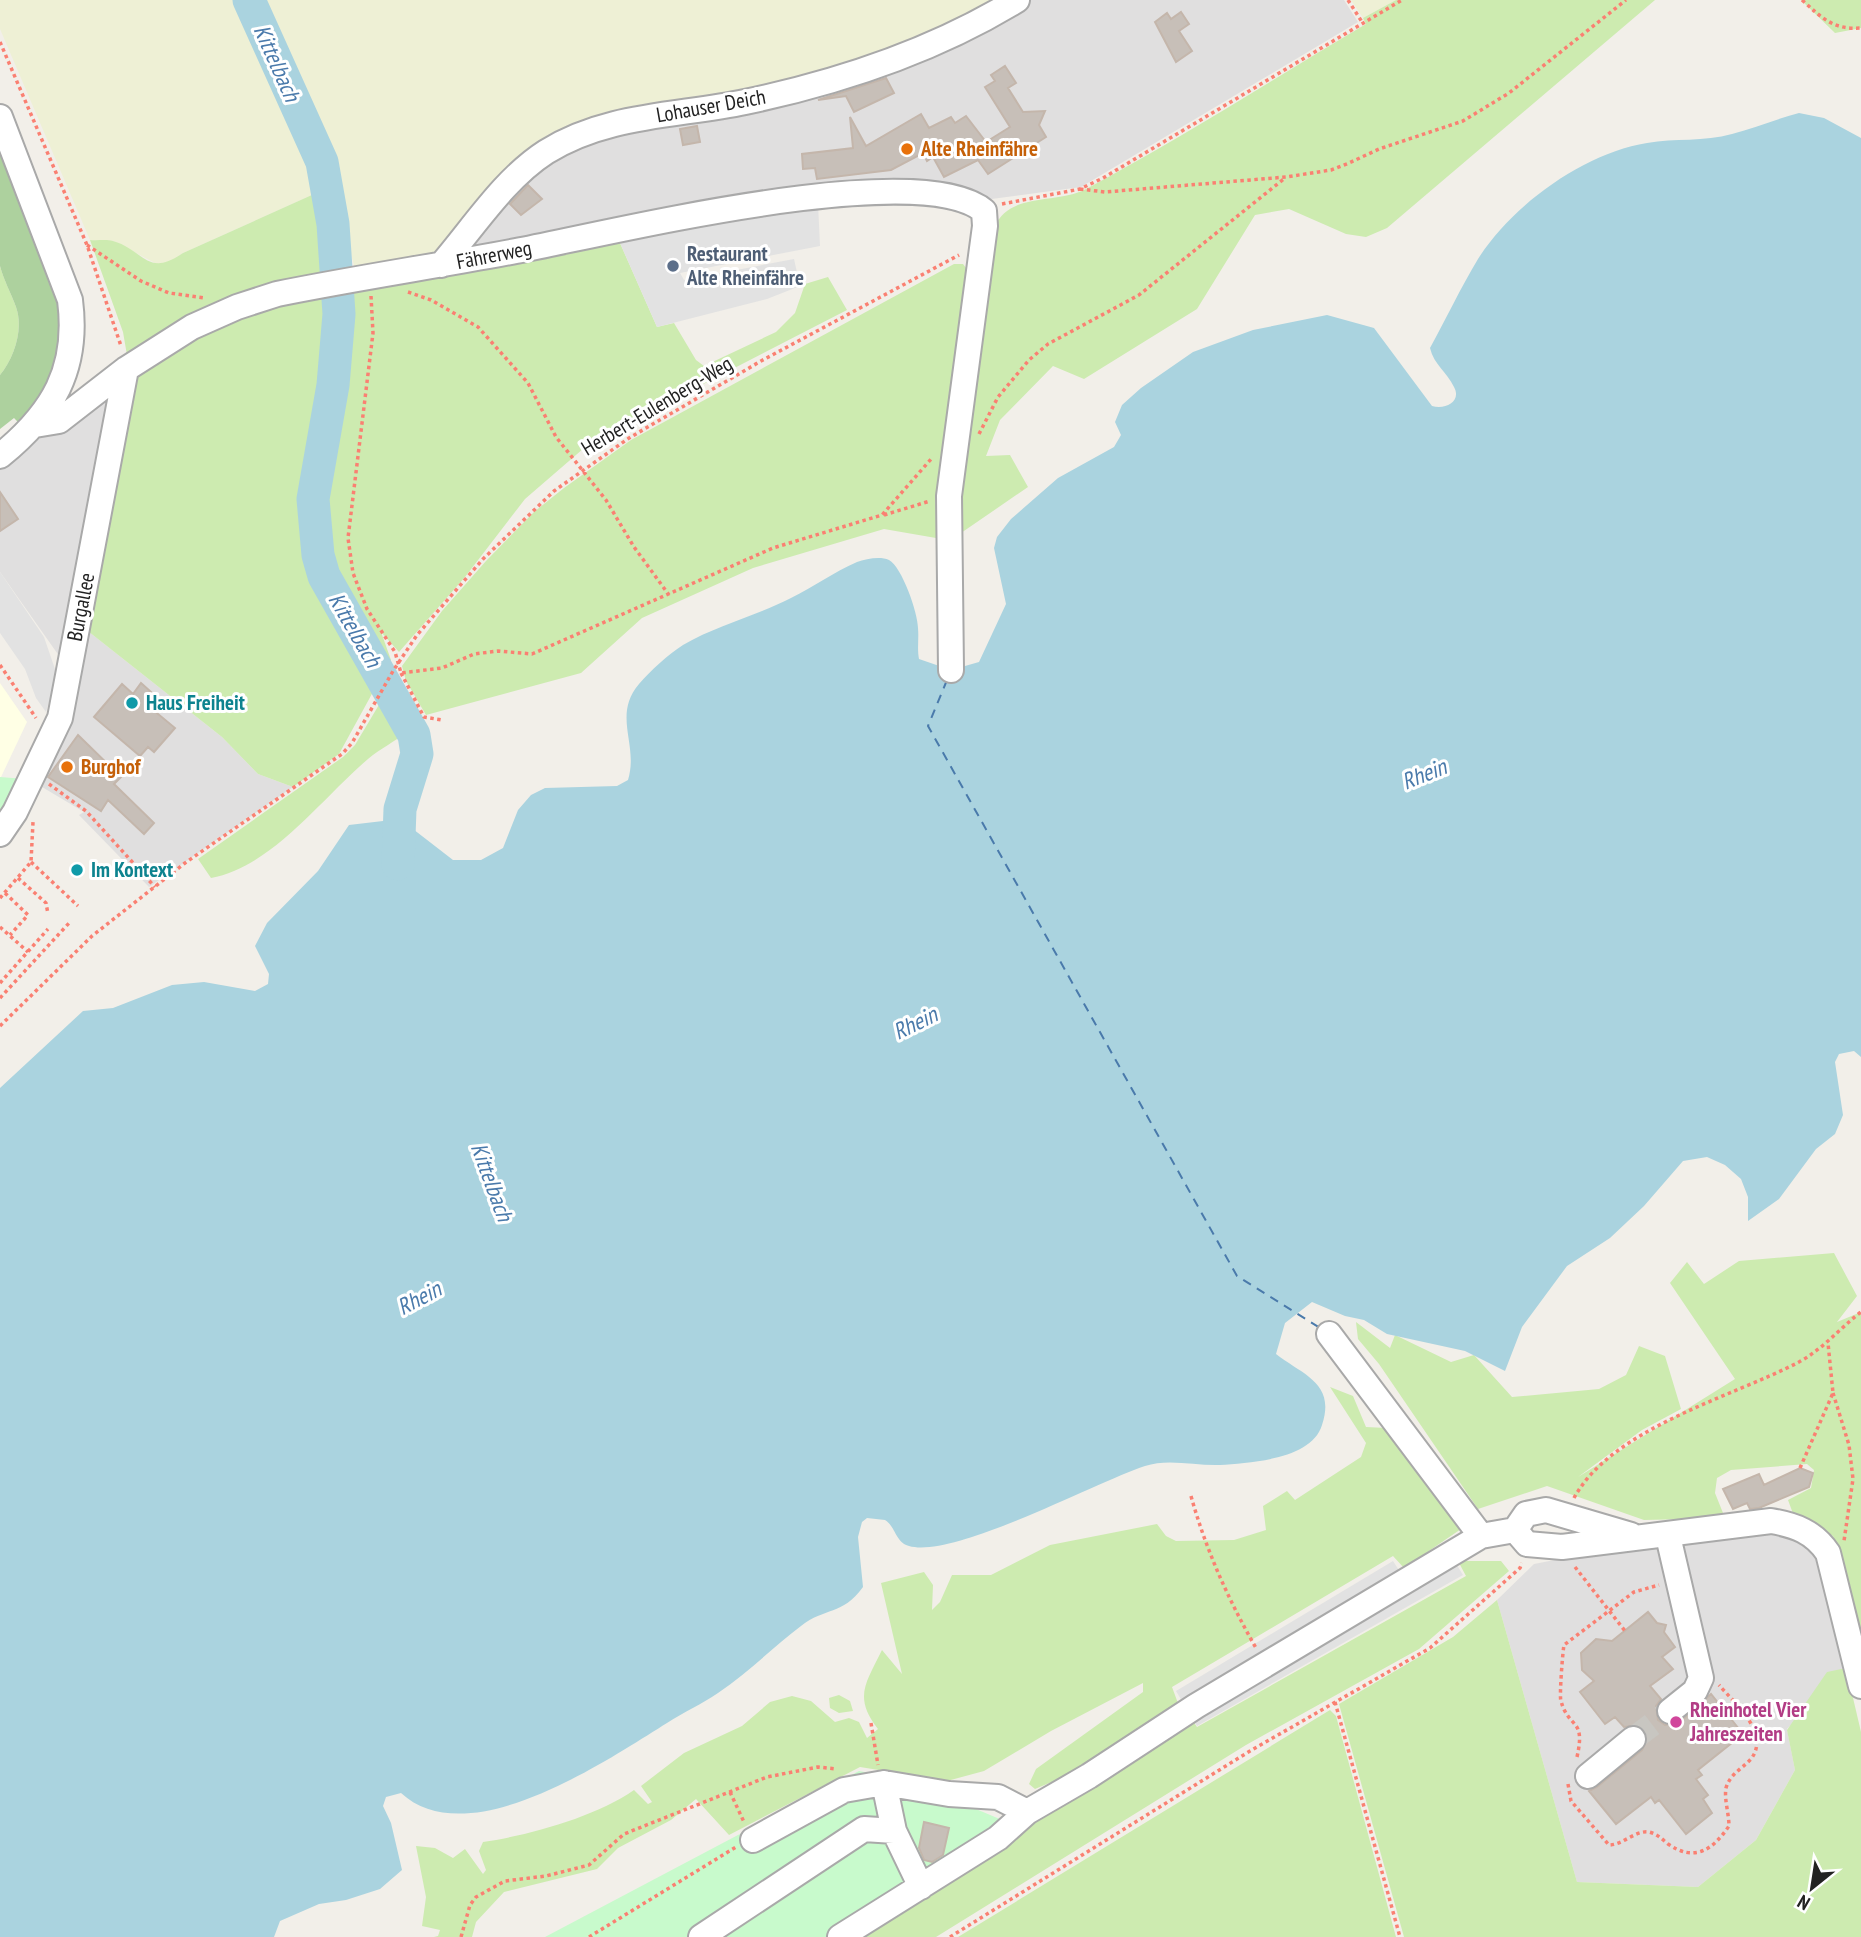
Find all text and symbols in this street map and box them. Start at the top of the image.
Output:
water label: Kittelbach [248,20,308,107]
street label: Lohauser Deich [654,83,768,128]
place label: Alte Rheinfähre [920,135,1038,162]
marker: Alte Rheinfähre [899,141,915,157]
street label: Fährerweg [454,234,534,275]
place label: Restaurant Alte Rheinfähre [686,240,804,291]
marker: Restaurant Alte Rheinfähre [665,258,681,274]
street label: Herbert-Eulenberg-Weg [576,350,737,461]
street label: Burgallee [61,570,100,643]
water label: Kittelbach [323,587,389,674]
place label: Haus Freiheit [146,689,245,716]
marker: Haus Freiheit [124,695,140,711]
water label: Rhein [1397,751,1452,796]
place label: Burghof [81,753,142,780]
marker: Burghof [59,759,75,775]
place label: Im Kontext [91,856,173,883]
marker: Im Kontext [69,862,85,878]
water label: Rhein [888,999,943,1046]
water label: Kittelbach [465,1139,521,1227]
water label: Rhein [392,1273,447,1321]
place label: Rheinhotel Vier Jahreszeiten [1689,1696,1807,1747]
marker: Rheinhotel Vier Jahreszeiten [1668,1714,1684,1730]
north arrow [1777,1853,1847,1923]
text: N [1793,1890,1814,1916]

